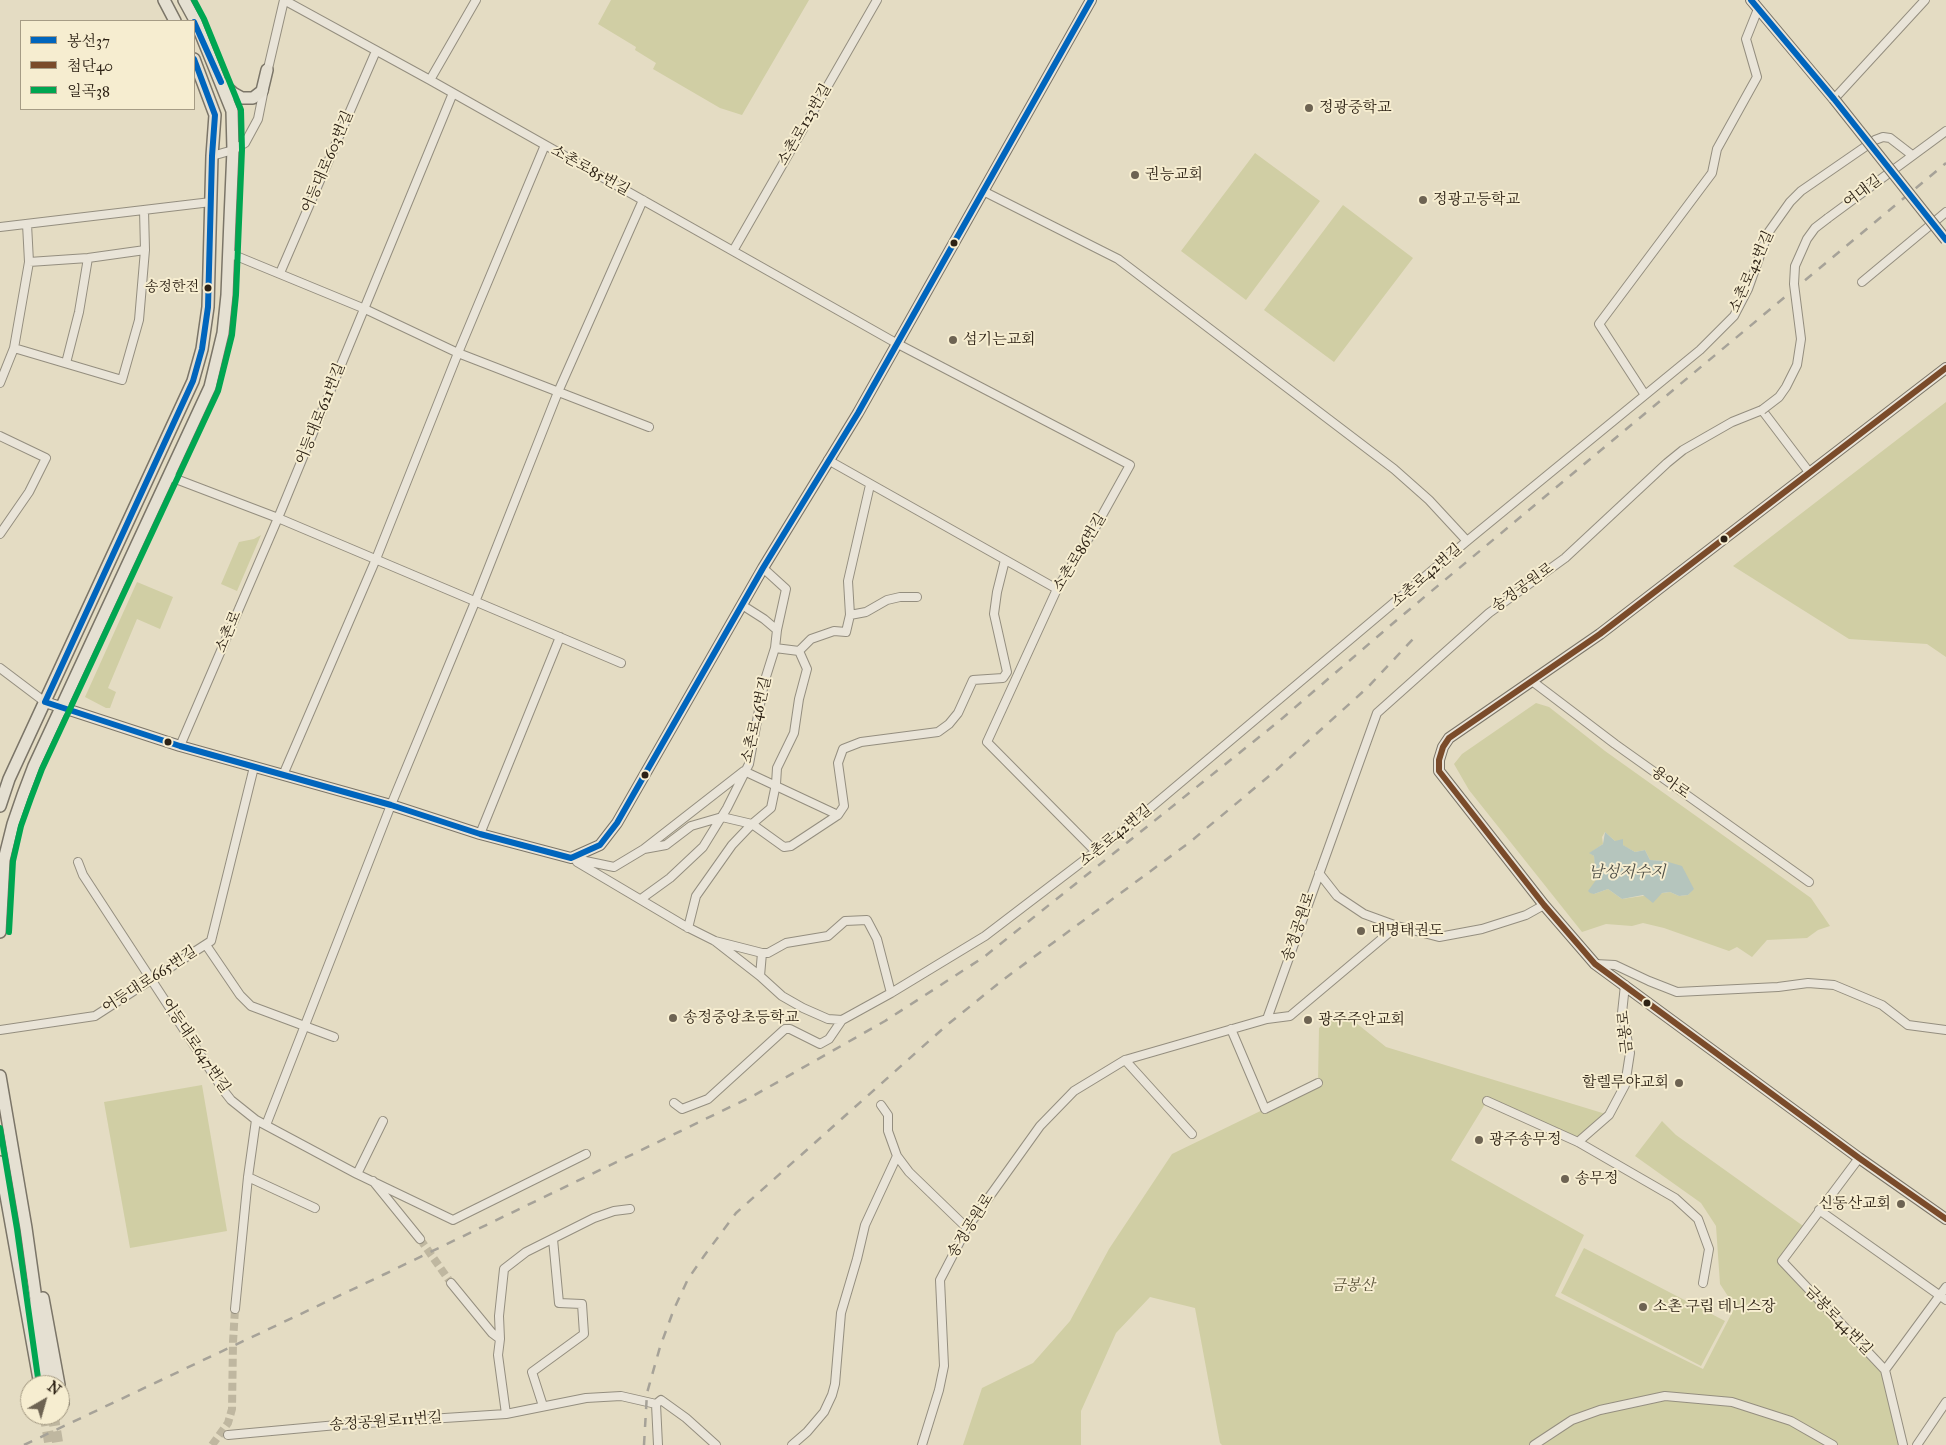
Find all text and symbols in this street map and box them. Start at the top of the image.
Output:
legend [20,20,195,110]
text: 봉선37 [67,32,110,50]
text: 첨단40 [67,57,113,75]
street label: 소촌로123번길 [774,81,836,169]
text: 일곡38 [67,82,110,100]
place label: 정광중학교 [1319,99,1391,117]
marker: 정광중학교 [1303,102,1315,114]
street label: 어등대로603번길 [298,108,358,216]
street label: 소촌로85번길 [547,142,633,200]
place label: 권능교회 [1145,166,1203,184]
marker: 권능교회 [1129,169,1141,181]
street label: 여대길 [1840,172,1886,212]
place label: 정광고등학교 [1433,191,1520,209]
marker: 정광고등학교 [1417,194,1429,206]
street label: 소촌로42번길 [1726,228,1778,316]
unlabelled marker [949,238,959,248]
place label: 송정한전 [145,280,199,296]
marker: 송정한전 [203,283,213,293]
place label: 섬기는교회 [963,331,1035,349]
marker: 섬기는교회 [947,334,959,346]
street label: 어등대로621번길 [292,361,350,467]
street label: 소촌로86번길 [1050,511,1110,595]
unlabelled marker [1719,534,1729,544]
street label: 소촌로42번길 [1388,540,1466,612]
street label: 송정공원로 [1488,559,1558,617]
street label: 소촌로 [212,608,246,656]
street label: 소촌로46번길 [738,675,776,765]
unlabelled marker [163,737,173,747]
street label: 용아로 [1647,763,1693,803]
unlabelled marker [640,770,650,780]
street label: 소촌로42번길 [1076,801,1156,871]
water label: 남성저수지 [1588,863,1666,883]
street label: 송정공원로 [1279,890,1319,964]
place label: 대명태권도 [1371,922,1443,940]
marker: 대명태권도 [1355,925,1367,937]
street label: 어등대로665번길 [99,943,201,1017]
street label: 어등대로647번길 [157,995,233,1097]
unlabelled marker [1642,998,1652,1008]
place label: 송정중앙초등학교 [683,1009,799,1027]
street label: 금봉로 [1615,1009,1637,1055]
place label: 광주주안교회 [1318,1011,1405,1029]
marker: 송정중앙초등학교 [667,1012,679,1024]
marker: 광주주안교회 [1302,1014,1314,1026]
place label: 할렐루야교회 [1582,1074,1669,1092]
marker: 할렐루야교회 [1673,1077,1685,1089]
place label: 광주송무정 [1489,1131,1561,1149]
marker: 광주송무정 [1473,1134,1485,1146]
place label: 송무정 [1575,1170,1618,1188]
marker: 송무정 [1559,1173,1571,1185]
street label: 송정공원로 [944,1191,998,1261]
place label: 신동산교회 [1819,1195,1891,1213]
marker: 신동산교회 [1895,1198,1907,1210]
park label: 금봉산 [1331,1277,1375,1295]
street label: 금봉로44번길 [1801,1283,1875,1359]
place label: 소촌 구립 테니스장 [1653,1298,1775,1316]
marker: 소촌 구립 테니스장 [1637,1301,1649,1313]
north arrow [20,1375,70,1425]
text: N [44,1378,64,1399]
street label: 송정공원로11번길 [329,1409,443,1435]

